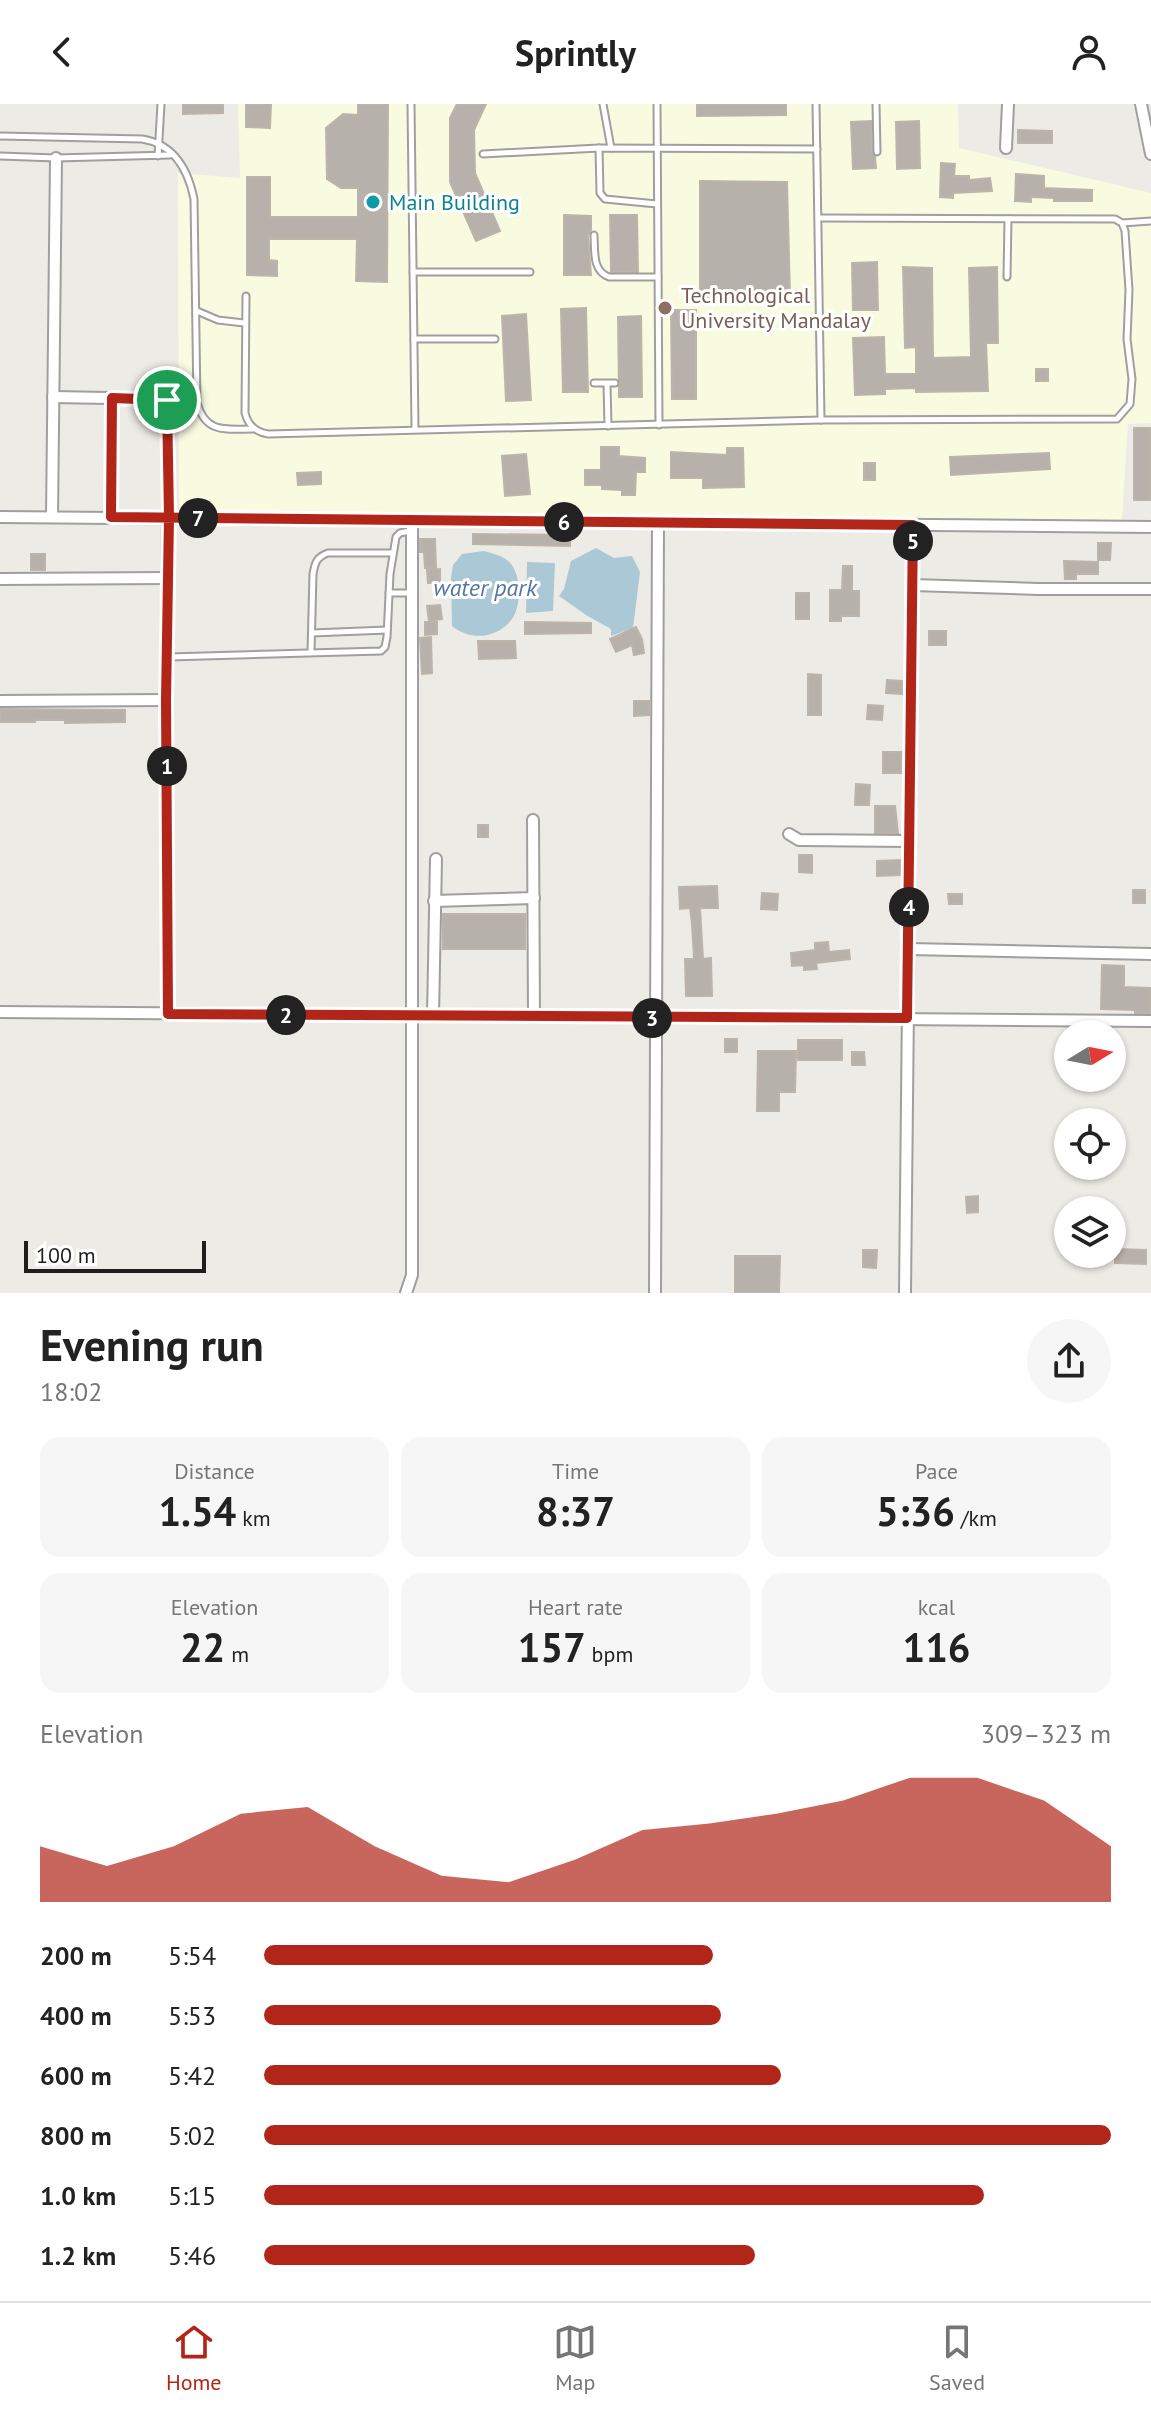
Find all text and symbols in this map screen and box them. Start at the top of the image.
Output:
text: Sprintly [515,29,636,76]
icon: back [40,30,84,74]
icon: person [1067,30,1111,74]
place label: Main Building [389,188,520,216]
marker: Main Building [364,193,382,211]
place label: Technological University Mandalay [681,281,872,334]
marker: Technological University Mandalay [656,299,674,317]
pin [133,366,201,434]
icon: arrive [145,378,189,422]
pin: 7 [178,498,218,538]
pin: 6 [544,502,584,542]
text: 7 [192,504,204,532]
text: 6 [558,508,570,536]
pin: 5 [893,521,933,561]
text: 5 [907,527,919,555]
water label: water park [433,572,538,603]
pin: 1 [147,746,187,786]
text: 1 [161,752,173,780]
pin: 4 [889,887,929,927]
text: 4 [903,893,915,921]
pin: 2 [266,995,306,1035]
pin: 3 [632,998,672,1038]
text: 2 [280,1001,292,1029]
text: 3 [646,1004,658,1032]
north arrow [1054,1020,1126,1092]
map controls [1054,1020,1126,1268]
button: locate [1054,1108,1126,1180]
button: layers [1054,1196,1126,1268]
scale bar [24,1237,206,1273]
text: 100 m [36,1241,96,1269]
text: Evening run [40,1316,264,1373]
button: share [1027,1319,1111,1403]
text: 18:02 [40,1375,102,1408]
text: Distance [174,1457,255,1485]
text: Time [552,1457,599,1485]
text: Pace [915,1457,958,1485]
text: 1.54 [158,1485,236,1537]
text: 8:37 [536,1485,615,1537]
text: 5:36 [876,1485,955,1537]
text: km [236,1504,271,1532]
text: /km [955,1504,997,1532]
text: Elevation [171,1593,258,1621]
text: Heart rate [528,1593,623,1621]
text: kcal [918,1593,955,1621]
text: 22 [180,1621,225,1673]
text: 157 [518,1621,586,1673]
text: 116 [902,1621,971,1673]
text: m [225,1640,249,1668]
text: bpm [586,1640,633,1668]
text: Elevation [40,1717,144,1750]
text: 309–323 m [981,1717,1111,1750]
text: 200 m [40,1939,112,1972]
text: 5:54 [168,1939,216,1972]
text: 400 m [40,1999,112,2032]
text: 5:53 [168,1999,216,2032]
text: 600 m [40,2059,112,2092]
text: 5:42 [168,2059,216,2092]
text: 800 m [40,2119,112,2152]
text: 5:02 [168,2119,216,2152]
text: 1.0 km [40,2179,116,2212]
text: 5:15 [168,2179,216,2212]
text: 1.2 km [40,2239,116,2272]
text: 5:46 [168,2239,216,2272]
tab: Home [166,2320,222,2396]
tab: Map [553,2320,597,2396]
tab: Saved [929,2320,985,2396]

